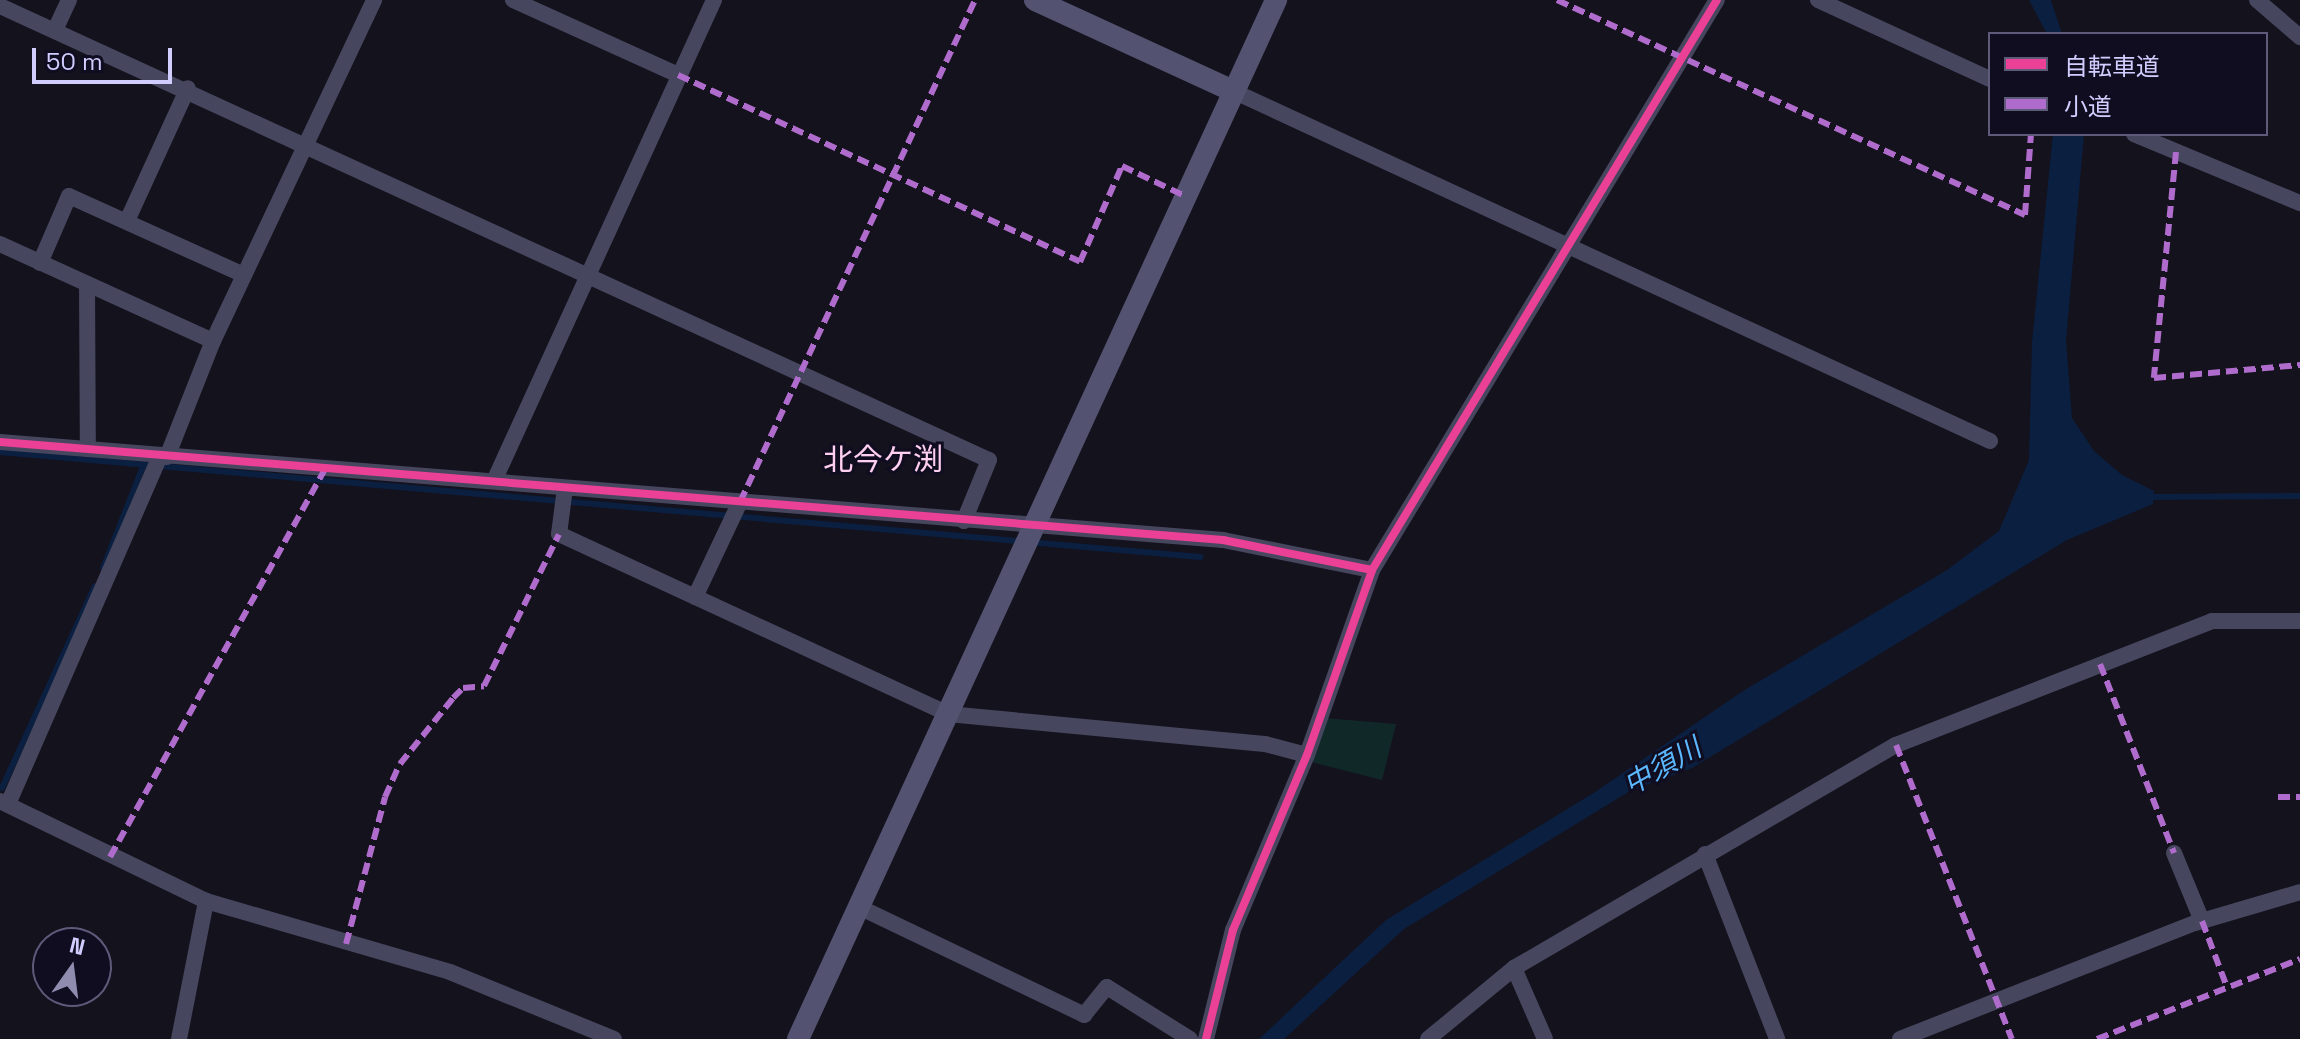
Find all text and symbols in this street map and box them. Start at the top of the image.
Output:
scale bar [36,32,176,82]
legend [1988,32,2268,136]
text: 50 m [46,46,103,77]
text: 自転車道 [2064,51,2160,82]
text: 小道 [2064,91,2112,122]
district label: 北今ケ渕 [823,442,943,478]
water label: 中須川 [1617,730,1707,802]
north arrow [32,927,112,1007]
text: N [67,930,88,961]

